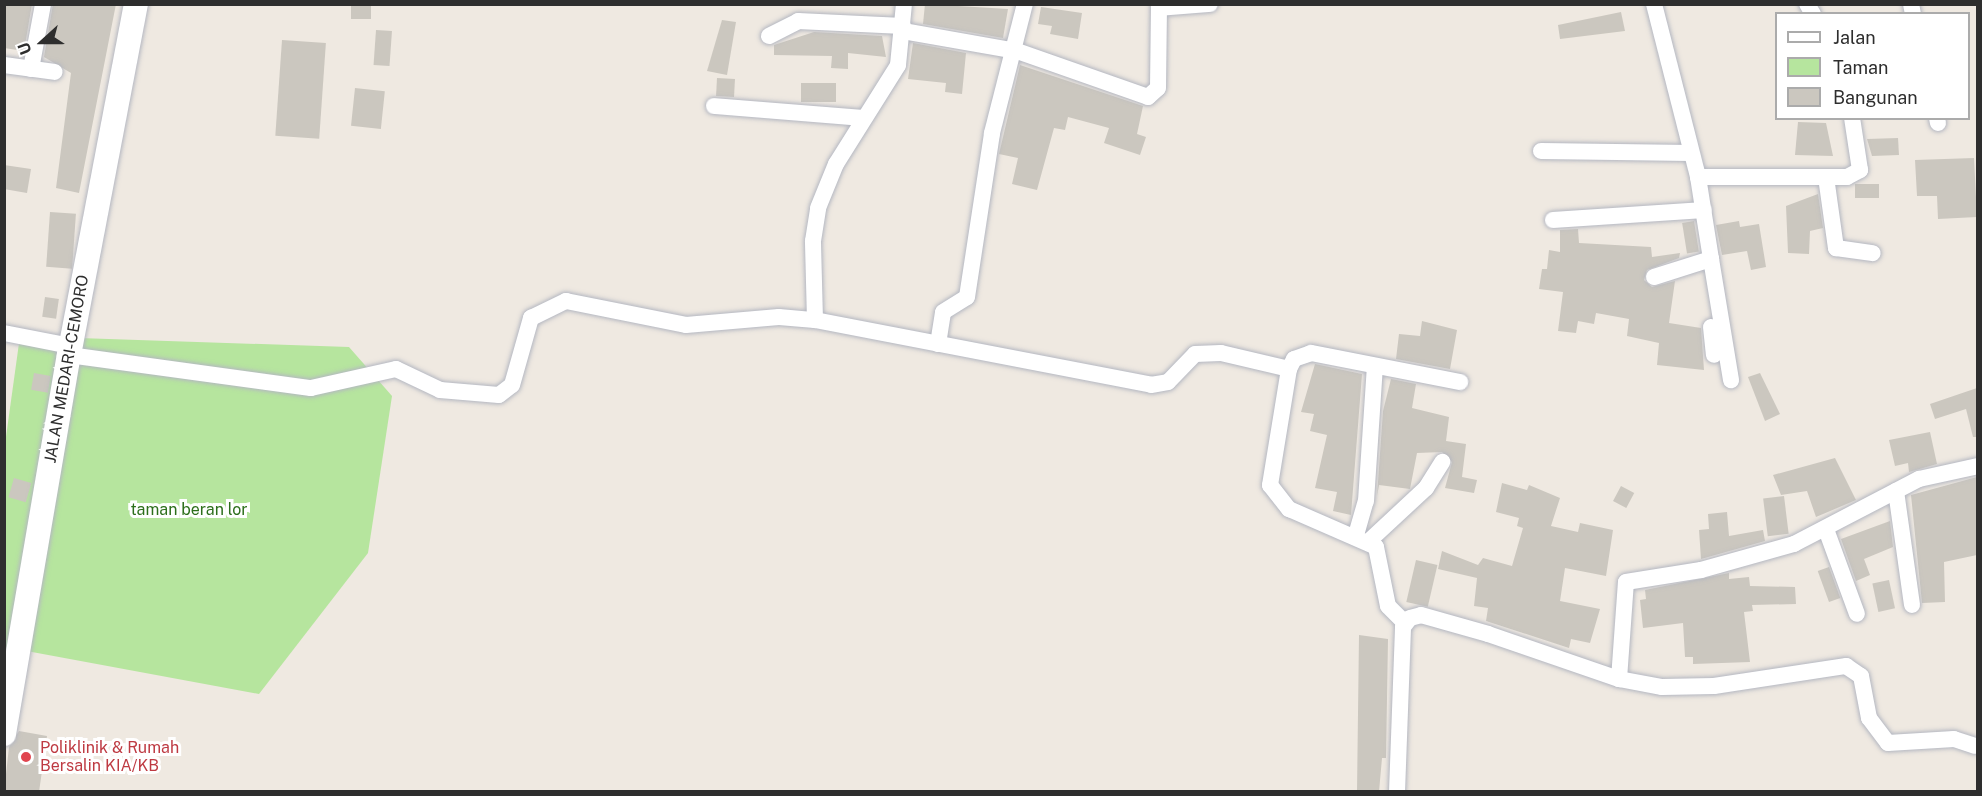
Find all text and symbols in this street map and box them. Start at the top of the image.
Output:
north arrow [12,12,72,72]
legend [1775,12,1970,120]
text: Jalan [1833,27,1876,48]
text: U [14,40,36,57]
text: Taman [1833,57,1888,78]
text: Bangunan [1833,87,1918,108]
street label: JALAN MEDARI-CEMORO [41,273,93,465]
park label: taman beran lor [130,500,248,520]
place label: Poliklinik & Rumah Bersalin KIA/KB [40,738,179,776]
marker: Poliklinik & Rumah Bersalin KIA/KB [17,748,35,766]

